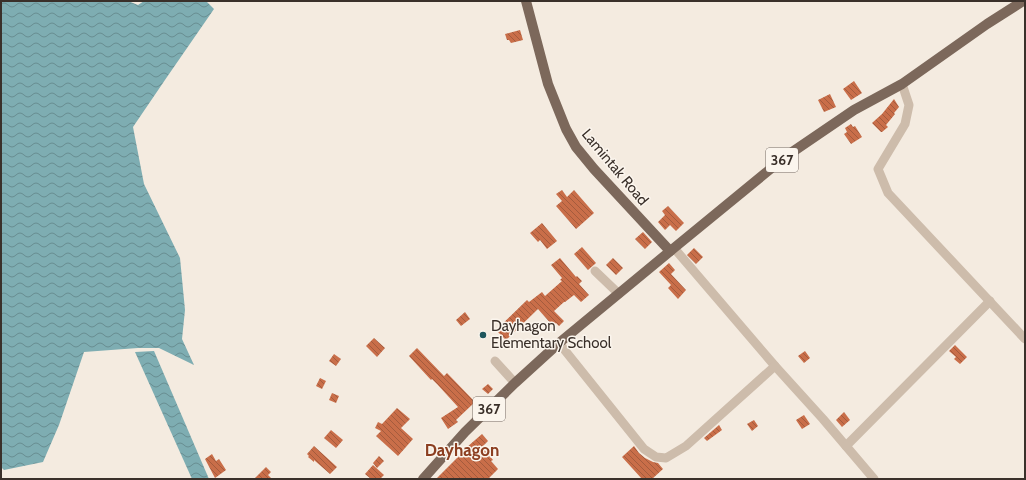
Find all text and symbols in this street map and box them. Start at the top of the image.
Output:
street label: Lamintak Road [578,125,652,209]
road number: 367 [766,148,798,172]
place label: Dayhagon Elementary School [491,317,612,352]
marker: Dayhagon Elementary School [478,330,488,340]
road number: 367 [473,397,505,421]
district label: Dayhagon [425,440,499,460]

